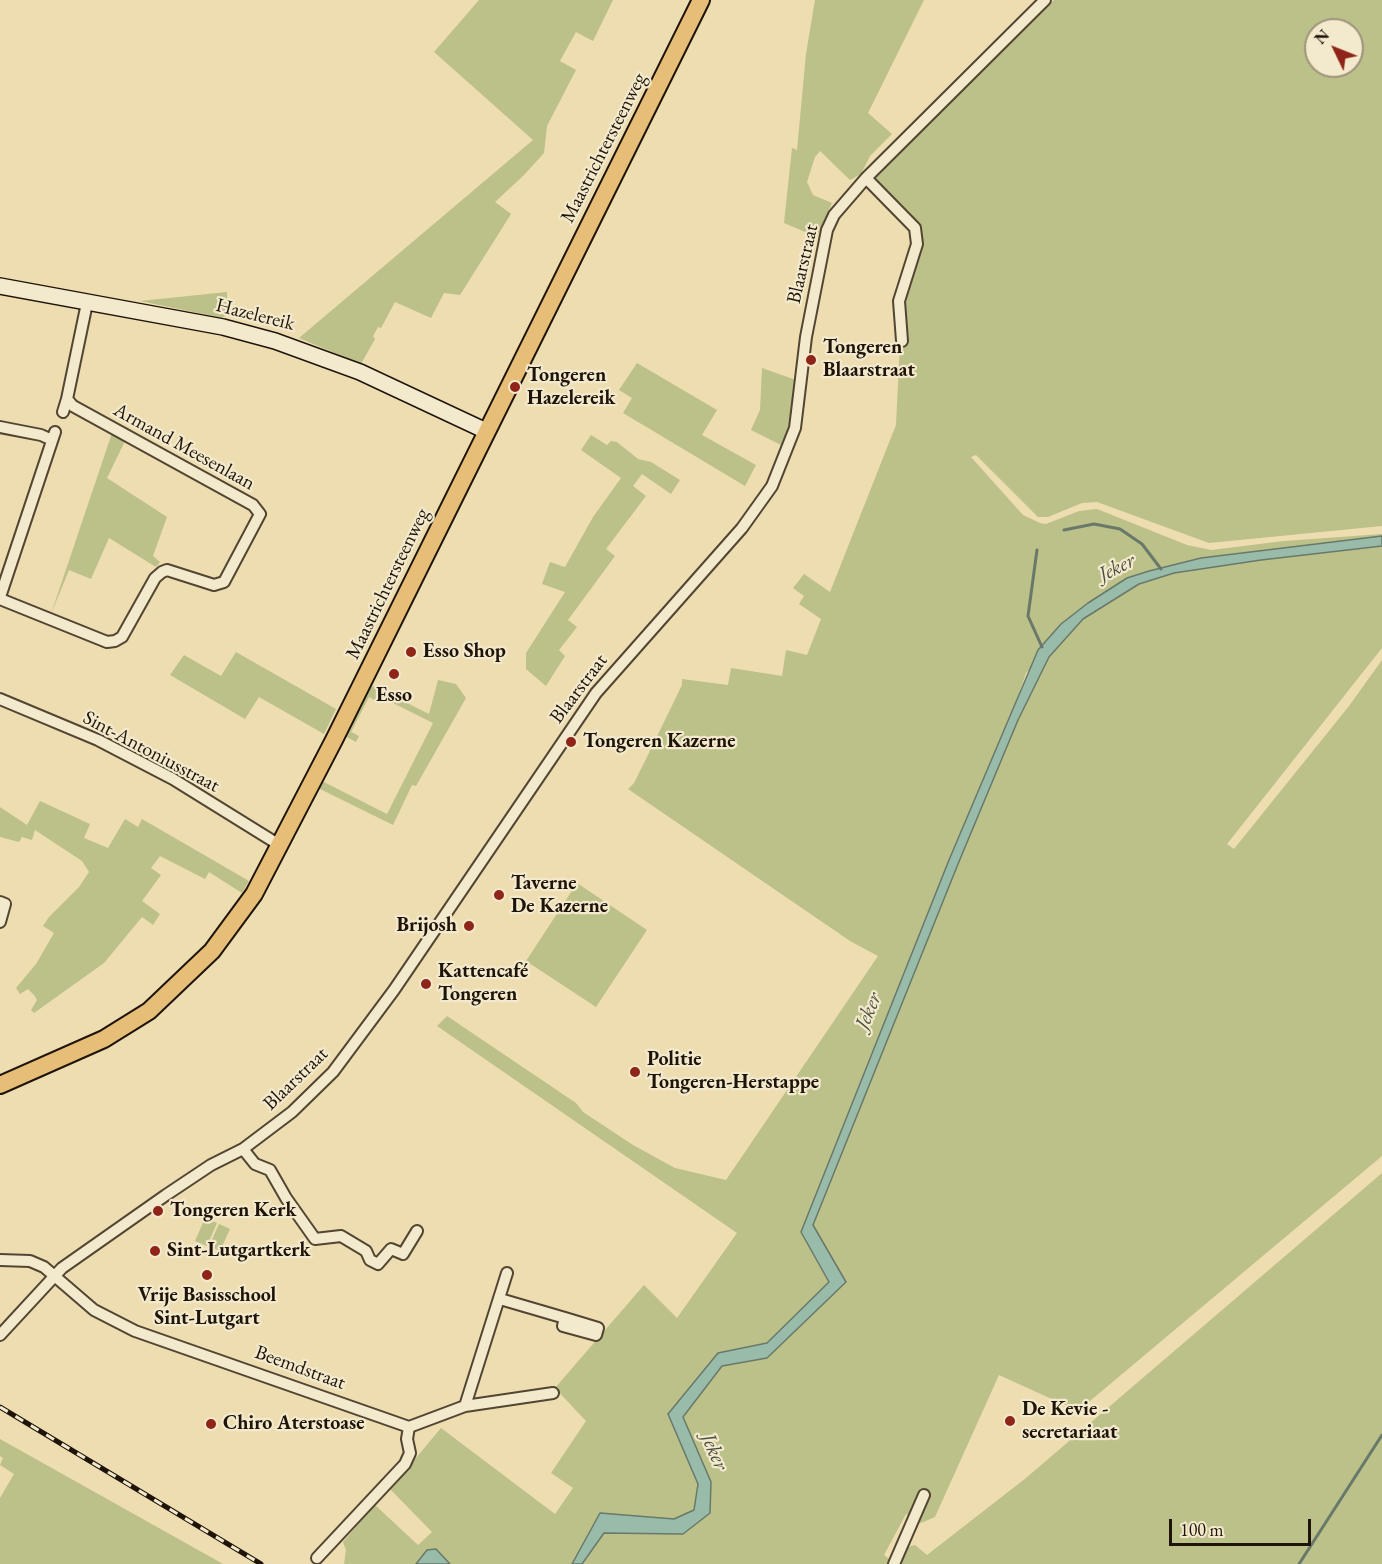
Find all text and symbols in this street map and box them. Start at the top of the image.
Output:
north arrow [1304,18,1364,78]
text: N [1310,25,1334,49]
street label: Maastrichtersteenweg [556,69,652,227]
street label: Blaarstraat [782,222,824,306]
street label: Hazelereik [213,294,297,336]
place label: Tongeren Blaarstraat [823,336,915,383]
marker: Tongeren Blaarstraat [804,353,818,367]
place label: Tongeren Hazelereik [527,364,615,411]
marker: Tongeren Hazelereik [508,380,522,394]
street label: Armand Meesenlaan [109,398,259,496]
street label: Maastrichtersteenweg [341,505,435,663]
water label: Jeker [1095,548,1139,588]
place label: Esso Shop [423,640,506,664]
marker: Esso Shop [404,645,418,659]
street label: Blaarstraat [545,649,613,729]
marker: Esso [387,667,401,681]
place label: Esso [376,684,412,708]
street label: Sint-Antoniusstraat [79,706,223,798]
place label: Tongeren Kazerne [583,730,736,754]
marker: Tongeren Kazerne [564,735,578,749]
place label: Taverne De Kazerne [511,872,608,919]
marker: Taverne De Kazerne [492,888,506,902]
place label: Brijosh [397,914,457,938]
marker: Brijosh [462,919,476,933]
place label: Kattencafé Tongeren [438,960,528,1007]
marker: Kattencafé Tongeren [419,977,433,991]
water label: Jeker [850,989,888,1033]
street label: Blaarstraat [259,1042,333,1116]
place label: Politie Tongeren-Herstappe [647,1048,819,1095]
marker: Politie Tongeren-Herstappe [628,1065,642,1079]
place label: Tongeren Kerk [170,1199,296,1223]
marker: Tongeren Kerk [151,1204,165,1218]
place label: Sint-Lutgartkerk [167,1239,310,1263]
marker: Sint-Lutgartkerk [148,1244,162,1258]
marker: Vrije Basisschool Sint-Lutgart [200,1268,214,1282]
place label: Vrije Basisschool Sint-Lutgart [138,1284,276,1331]
street label: Beemdstraat [252,1341,348,1395]
place label: De Kevie - secretariaat [1022,1398,1118,1445]
place label: Chiro Aterstoase [223,1412,365,1436]
marker: De Kevie - secretariaat [1003,1414,1017,1428]
marker: Chiro Aterstoase [204,1417,218,1431]
water label: Jeker [695,1430,733,1474]
scale bar [1172,1507,1314,1545]
text: 100 m [1180,1518,1224,1541]

